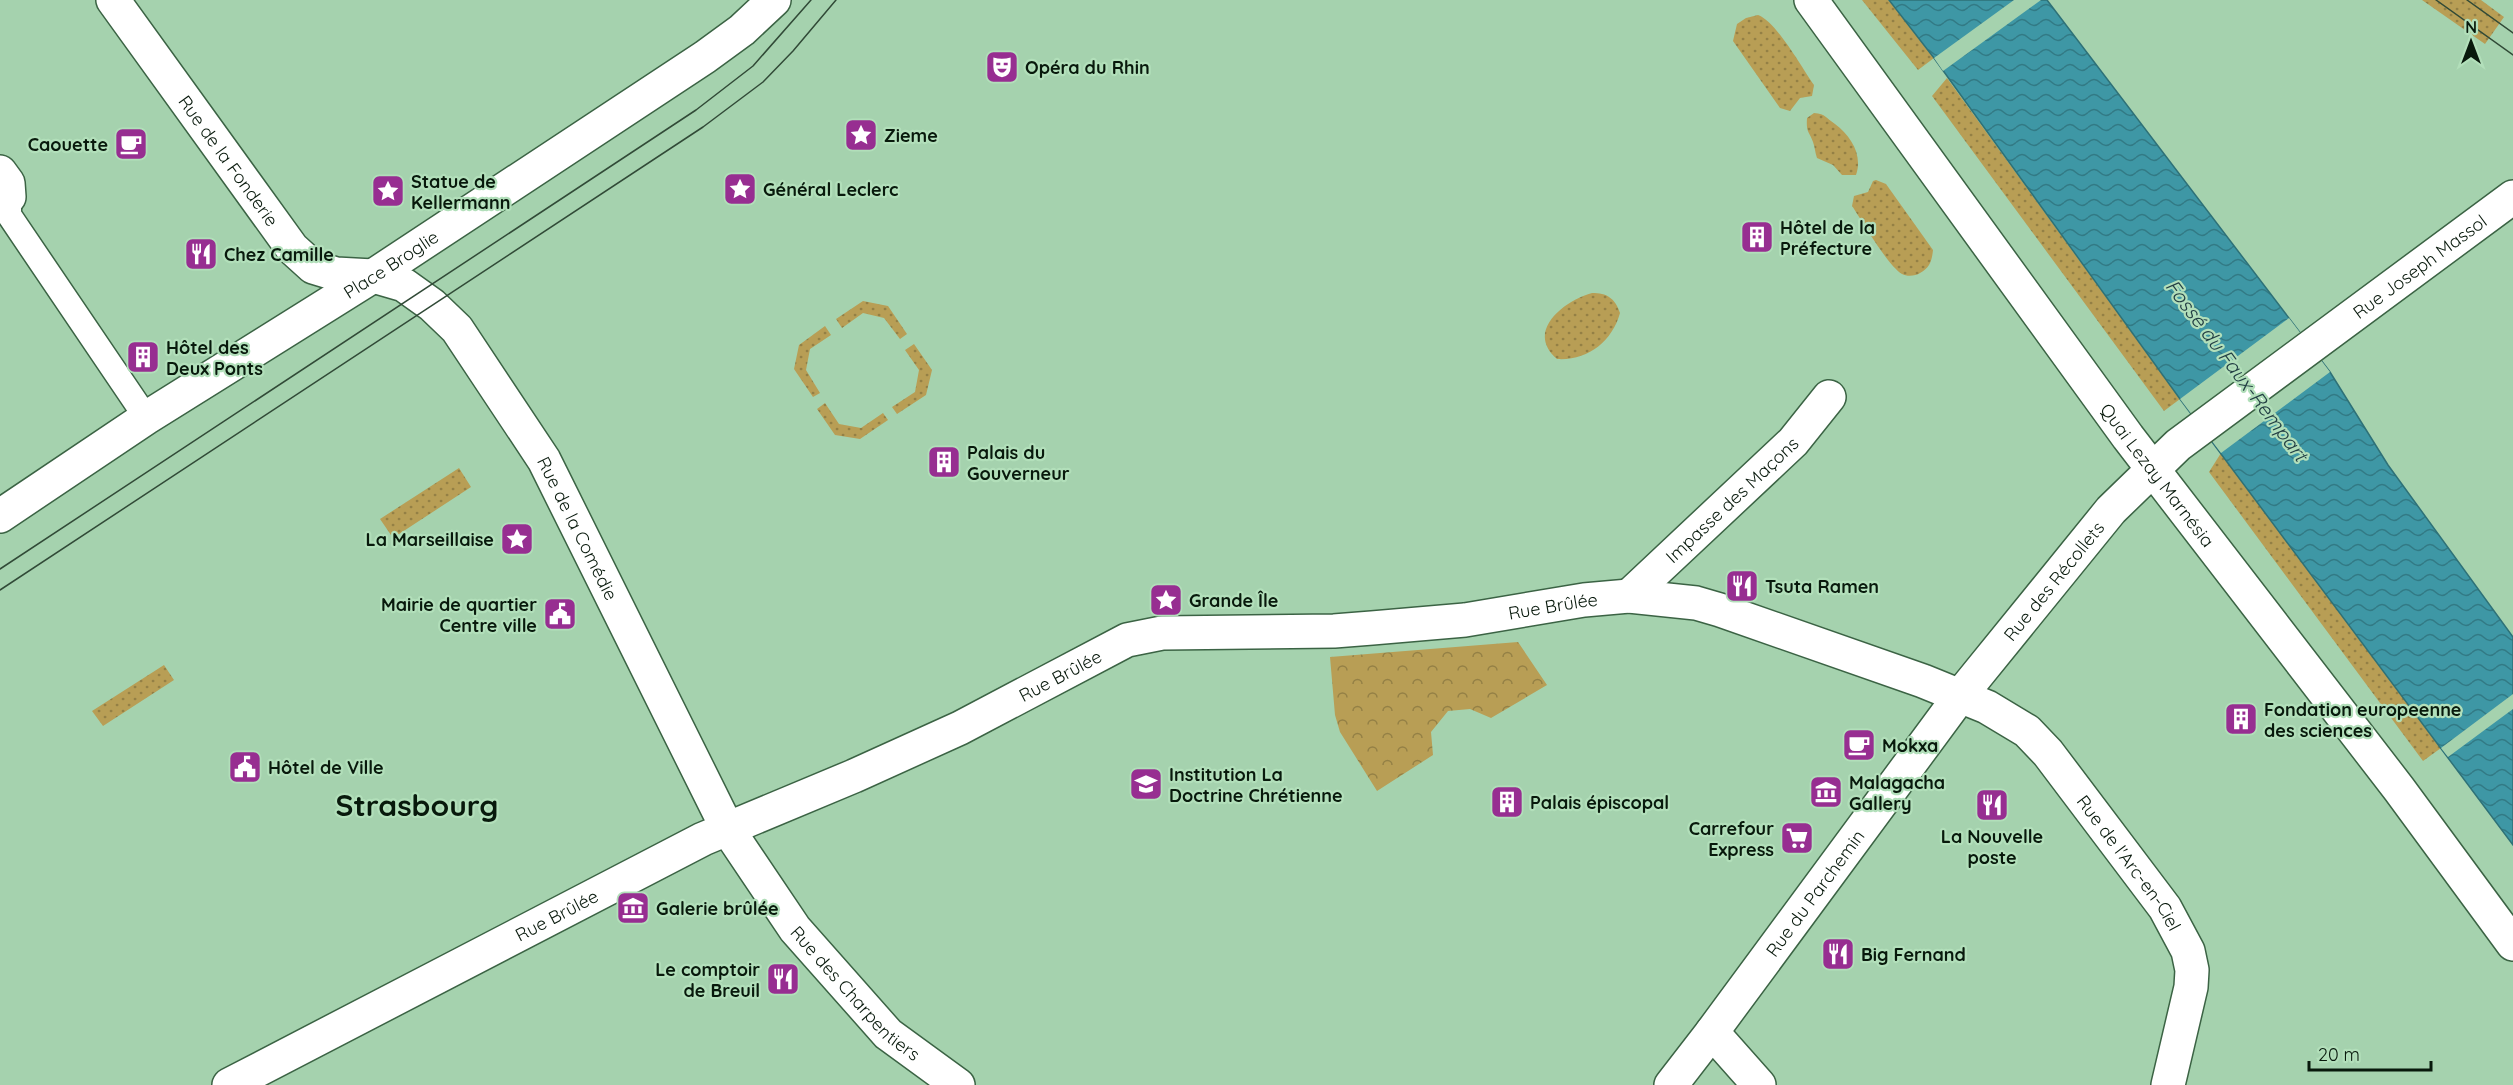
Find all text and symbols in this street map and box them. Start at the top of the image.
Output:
north arrow [2441,12,2501,72]
text: N [2465,17,2477,37]
theatre icon: Opéra du Rhin [984,49,1020,85]
place label: Opéra du Rhin [1025,56,1150,79]
street label: Rue de la Fonderie [174,90,284,231]
place icon: Zieme [843,117,879,153]
place label: Zieme [884,124,938,147]
cafe icon: Caouette [113,126,149,162]
place label: Caouette [28,133,108,156]
place label: Statue de Kellermann [411,170,510,214]
place icon: Général Leclerc [722,171,758,207]
place icon: Statue de Kellermann [370,173,406,209]
place label: Général Leclerc [763,178,898,201]
street label: Rue Joseph Massol [2348,209,2491,323]
place label: Hôtel de la Préfecture [1780,216,1875,260]
building icon: Hôtel de la Préfecture [1739,219,1775,255]
street label: Place Broglie [339,225,443,303]
restaurant icon: Chez Camille [183,236,219,272]
place label: Chez Camille [224,243,334,266]
water label: Fossé du Faux-Rempart [2160,274,2315,468]
place label: Hôtel des Deux Ponts [166,336,263,380]
building icon: Hôtel des Deux Ponts [125,339,161,375]
street label: Quai Lezay Marnésia [2096,398,2220,551]
street label: Impasse des Maçons [1660,432,1803,567]
place label: Palais du Gouverneur [967,441,1070,485]
building icon: Palais du Gouverneur [926,444,962,480]
street label: Rue de la Comédie [533,453,623,604]
street label: Rue des Récollets [1998,516,2109,645]
place icon: La Marseillaise [499,521,535,557]
place label: La Marseillaise [366,528,494,551]
restaurant icon: Tsuta Ramen [1724,568,1760,604]
place label: Tsuta Ramen [1765,575,1879,598]
place icon: Grande Île [1148,582,1184,618]
street label: Rue Brûlée [1506,587,1599,624]
place label: Grande Île [1189,589,1278,612]
place label: Mairie de quartier Centre ville [381,593,537,637]
public building icon: Mairie de quartier Centre ville [542,596,578,632]
street label: Rue Brûlée [1015,644,1105,707]
place label: Fondation europeenne des sciences [2264,698,2461,742]
building icon: Fondation europeenne des sciences [2223,701,2259,737]
cafe icon: Mokxa [1841,727,1877,763]
place label: Mokxa [1882,734,1938,757]
public building icon: Hôtel de Ville [227,749,263,785]
place label: Hôtel de Ville [268,756,384,779]
place label: Institution La Doctrine Chrétienne [1169,763,1343,807]
school or university icon: Institution La Doctrine Chrétienne [1128,766,1164,802]
place label: Malagacha Gallery [1849,771,1945,815]
museum icon: Malagacha Gallery [1808,774,1844,810]
building icon: Palais épiscopal [1489,784,1525,820]
district label: Strasbourg [335,786,499,824]
restaurant icon: La Nouvelle poste [1974,787,2010,823]
street label: Rue de l'Arc-en-Ciel [2072,790,2186,935]
place label: Palais épiscopal [1530,791,1669,814]
place label: Carrefour Express [1689,817,1774,861]
supermarket icon: Carrefour Express [1779,820,1815,856]
street label: Rue du Parchemin [1760,825,1869,961]
place label: La Nouvelle poste [1941,825,2043,869]
street label: Rue Brûlée [511,884,602,946]
museum icon: Galerie brûlée [615,890,651,926]
place label: Galerie brûlée [656,897,779,920]
street label: Rue des Charpentiers [786,921,925,1065]
restaurant icon: Big Fernand [1820,936,1856,972]
place label: Big Fernand [1861,943,1966,966]
place label: Le comptoir de Breuil [655,958,760,1002]
restaurant icon: Le comptoir de Breuil [765,961,801,997]
scale bar [2309,1034,2430,1072]
text: 20 m [2318,1043,2360,1066]

